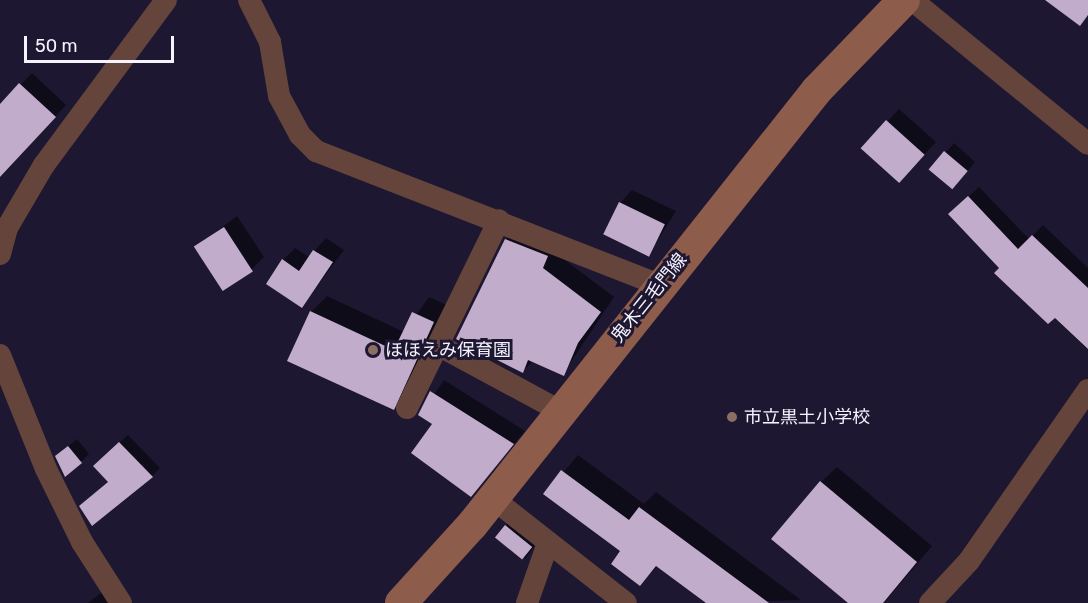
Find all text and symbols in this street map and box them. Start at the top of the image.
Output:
scale bar [27,24,177,62]
text: 50 m [35,35,78,57]
street label: 鬼木三毛門線 [607,249,691,347]
place label: ほほえみ保育園 [385,339,511,361]
marker: ほほえみ保育園 [366,343,380,357]
place label: 市立黒土小学校 [744,406,870,428]
marker: 市立黒土小学校 [725,410,739,424]

